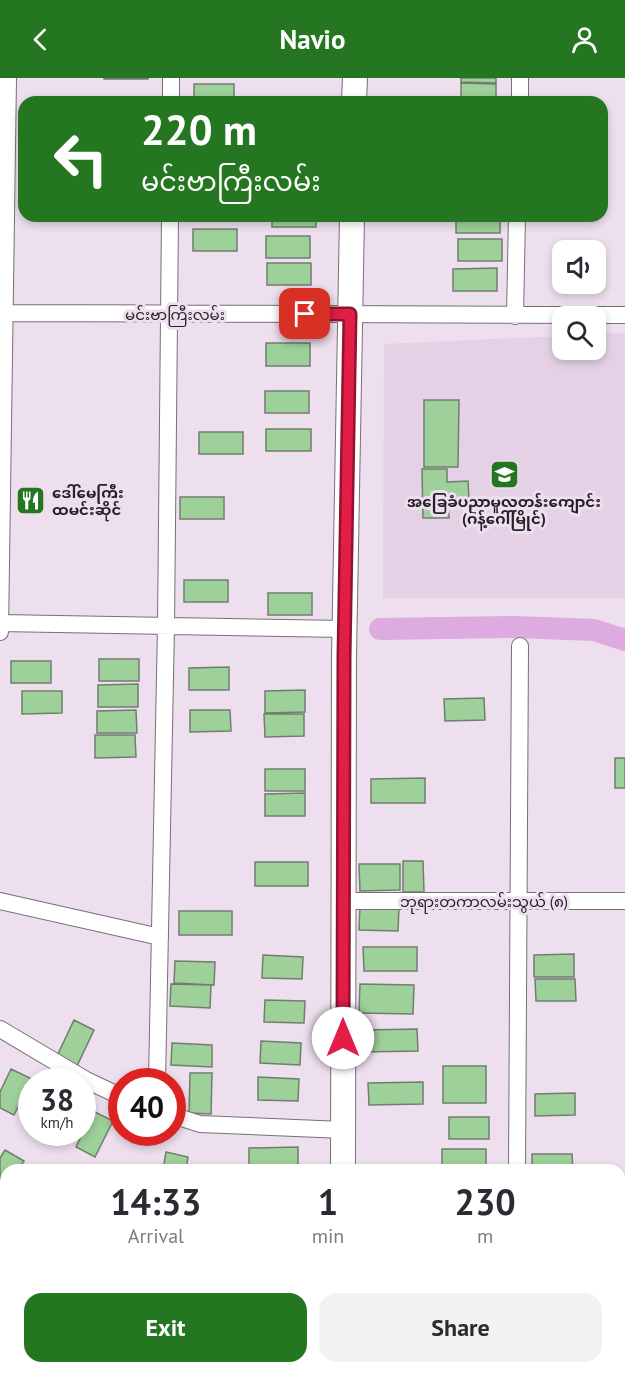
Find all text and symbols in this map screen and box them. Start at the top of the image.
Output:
text: Navio [280,22,345,56]
icon: back [24,23,57,56]
icon: person [568,23,601,56]
text: 220 m [141,102,257,157]
icon: left [42,120,120,198]
text: မင်းဗာကြီးလမ်း [141,164,321,198]
map controls [552,240,606,360]
button: sound [552,240,606,294]
pin [279,288,330,339]
icon: arrive [288,297,321,330]
street label: မင်းဗာကြီးလမ်း [125,305,225,327]
button: search [552,306,606,360]
school or university icon: အခြေခံပညာမူလတန်းကျောင်း (ဂန့်ဂေါ်မြိုင်) [488,458,520,490]
place label: ဒေါ်မေကြီး ထမင်းဆိုင် [52,483,124,522]
restaurant icon: ဒေါ်မေကြီး ထမင်းဆိုင် [15,485,47,517]
place label: အခြေခံပညာမူလတန်းကျောင်း (ဂန့်ဂေါ်မြိုင်) [407,492,601,531]
street label: ဘုရားတကာလမ်းသွယ် (၈) [400,892,568,914]
position arrow [311,1006,375,1070]
speed limit sign: 40 [108,1068,186,1146]
text: 38 [40,1080,74,1119]
text: km/h [41,1113,73,1132]
text: 14:33 [110,1178,202,1225]
text: 1 [318,1178,338,1225]
text: 230 [455,1178,516,1225]
text: Arrival [128,1223,184,1249]
text: min [312,1223,344,1249]
text: m [477,1223,493,1249]
button: Exit [24,1293,307,1362]
button: Share [319,1293,602,1362]

